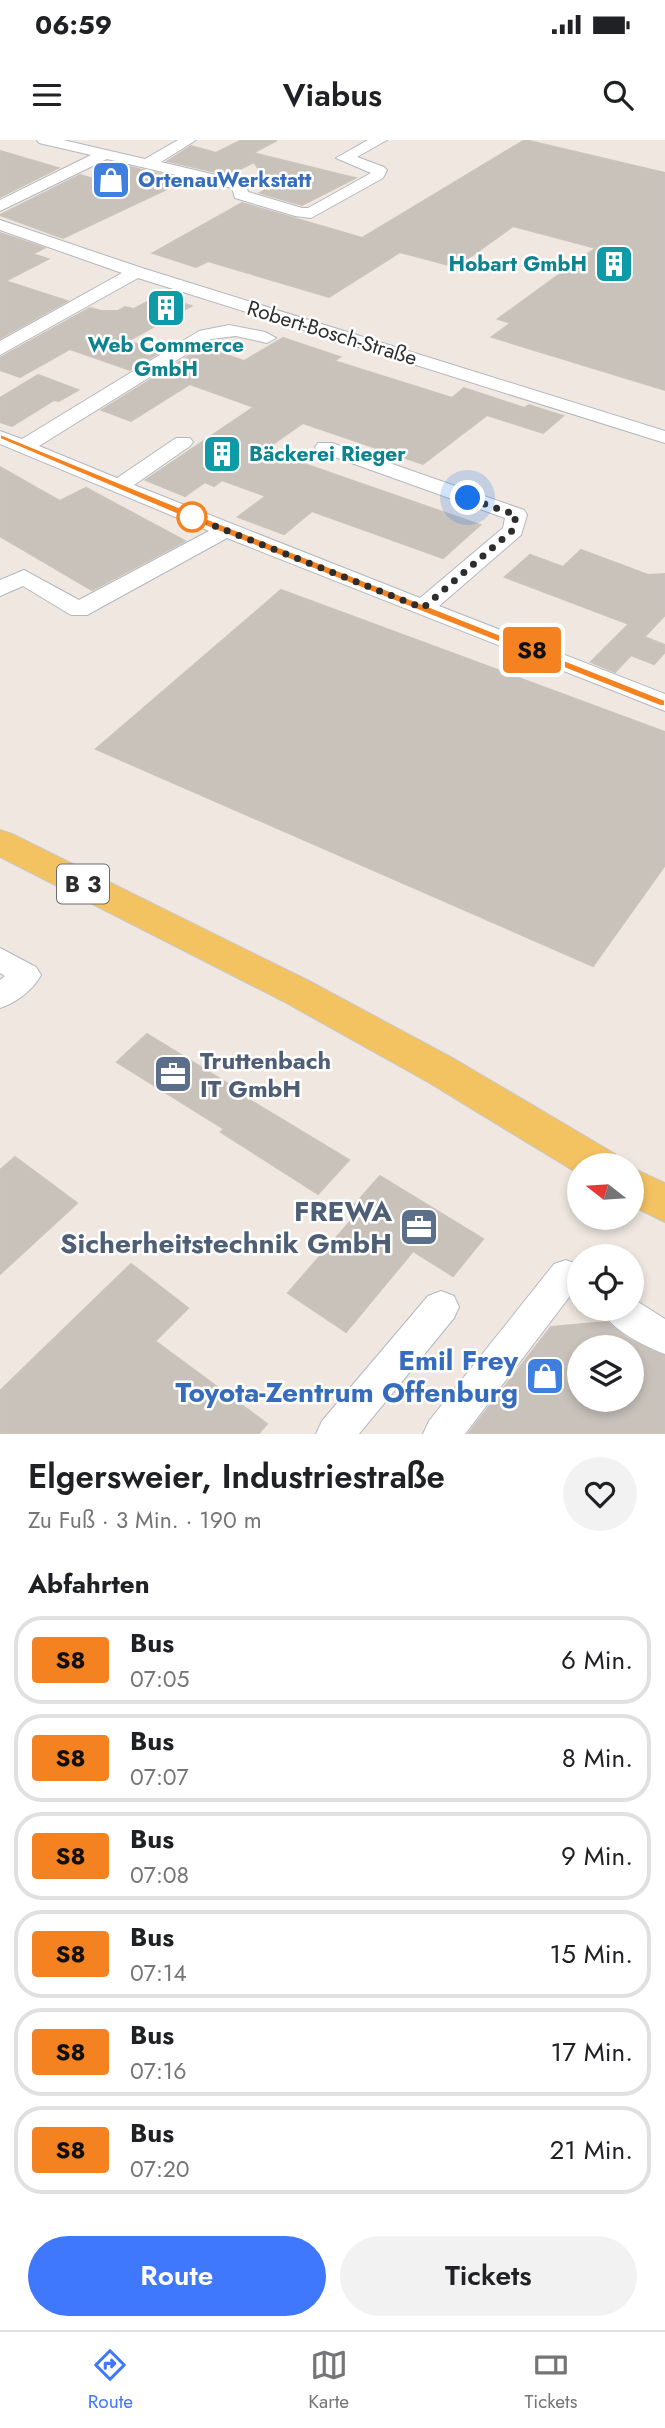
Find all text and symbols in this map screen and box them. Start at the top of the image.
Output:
text: 06:59 [35,6,112,44]
text: Viabus [283,72,382,118]
icon: menu [28,76,66,114]
icon: search [599,76,637,114]
shop icon: OrtenauWerkstatt [90,159,132,201]
place label: OrtenauWerkstatt [138,165,312,195]
building icon: Hobart GmbH [593,243,635,285]
place label: Hobart GmbH [448,249,587,279]
building icon: Web Commerce GmbH [145,287,187,329]
street label: Robert-Bosch-Straße [243,293,421,373]
place label: Web Commerce GmbH [88,330,244,384]
building icon: Bäckerei Rieger [201,433,243,475]
place label: Bäckerei Rieger [249,439,406,469]
your location [450,480,485,515]
unlabelled marker [177,502,207,532]
line badge: S8 [500,627,564,673]
text: S8 [517,632,547,667]
road number: B 3 [57,864,109,904]
place label: Truttenbach IT GmbH [200,1043,331,1106]
office icon: Truttenbach IT GmbH [152,1053,194,1095]
north arrow [567,1153,644,1230]
map controls [567,1153,644,1412]
place label: FREWA Sicherheitstechnik GmbH [60,1191,392,1264]
office icon: FREWA Sicherheitstechnik GmbH [398,1206,440,1248]
button: locate [567,1244,644,1321]
button: layers [567,1335,644,1412]
place label: Emil Frey Toyota-Zentrum Offenburg [176,1340,518,1413]
shop icon: Emil Frey Toyota-Zentrum Offenburg [524,1355,566,1397]
text: Elgersweier, Industriestraße [28,1453,445,1500]
button: heart [563,1457,637,1531]
text: Zu Fuß · 3 Min. · 190 m [28,1503,262,1537]
text: Abfahrten [28,1565,150,1603]
text: Bus [130,1624,174,1662]
text: 6 Min. [561,1641,633,1679]
text: S8 [55,1642,86,1677]
text: 07:05 [130,1662,190,1696]
text: Bus [130,1722,174,1760]
text: 8 Min. [562,1739,633,1777]
text: S8 [55,1740,86,1775]
text: 07:07 [130,1760,189,1794]
text: Bus [130,1820,174,1858]
text: 9 Min. [561,1837,633,1875]
text: S8 [55,1838,86,1873]
text: 07:08 [130,1858,189,1892]
text: Bus [130,1918,174,1956]
text: 15 Min. [550,1935,633,1973]
text: S8 [55,1936,86,1971]
text: 07:14 [130,1956,187,1990]
text: Bus [130,2016,174,2054]
text: 17 Min. [551,2033,633,2071]
text: S8 [55,2034,86,2069]
text: 07:16 [130,2054,186,2088]
text: Bus [130,2114,174,2152]
text: 21 Min. [549,2131,633,2169]
text: S8 [55,2132,86,2167]
text: 07:20 [130,2152,190,2186]
button: Route [28,2236,326,2316]
button: Tickets [340,2236,637,2316]
tab: Route [88,2346,133,2415]
tab: Karte [308,2346,349,2415]
tab: Tickets [524,2346,577,2415]

